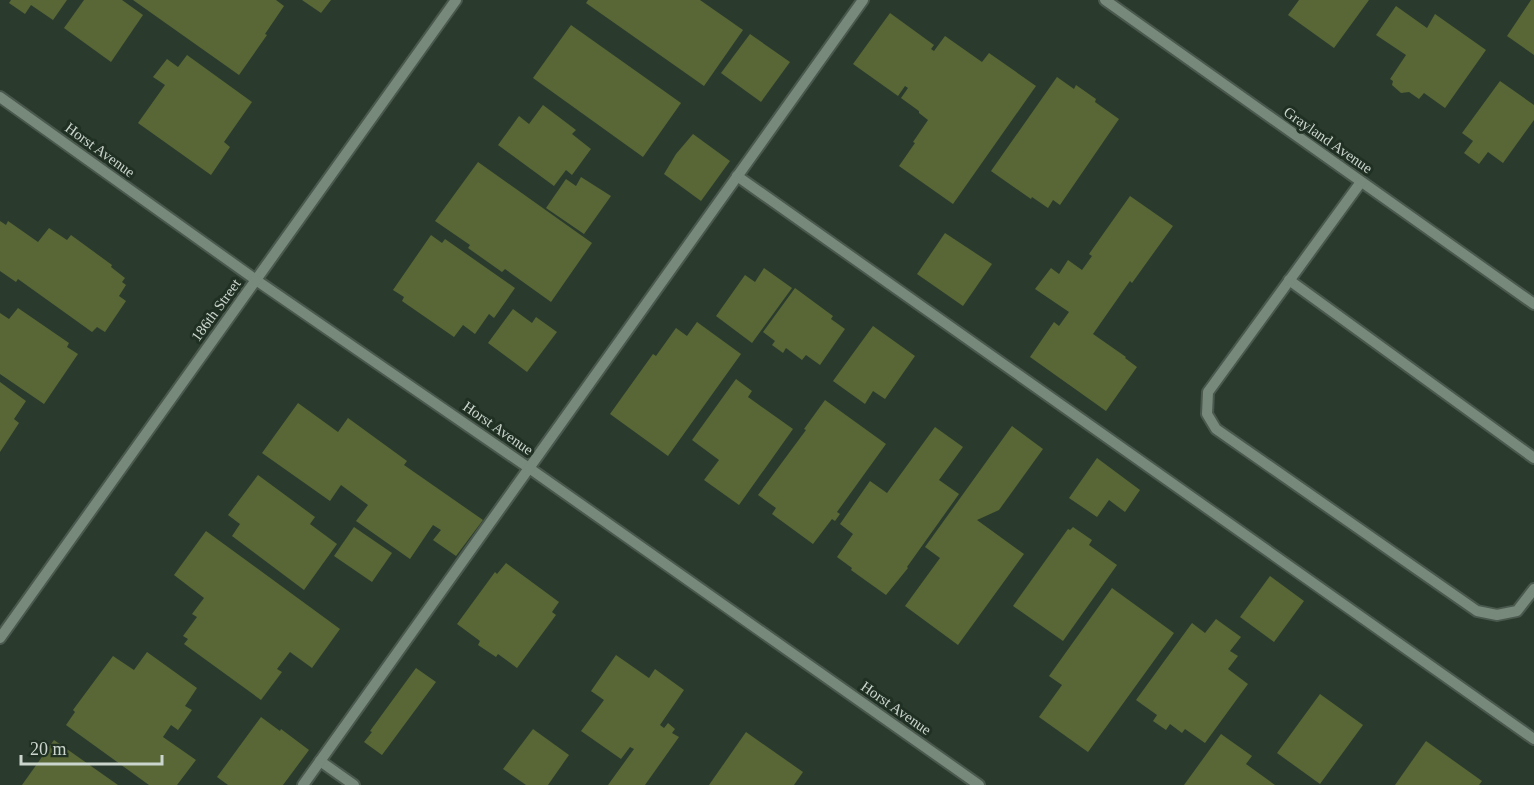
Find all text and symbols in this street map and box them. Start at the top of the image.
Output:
street label: Grayland Avenue [1281,104,1376,177]
street label: Horst Avenue [62,119,138,181]
street label: 186th Street [188,275,244,344]
street label: Horst Avenue [460,398,536,458]
street label: Horst Avenue [858,678,934,738]
scale bar [21,728,162,766]
text: 20 m [30,739,67,759]

